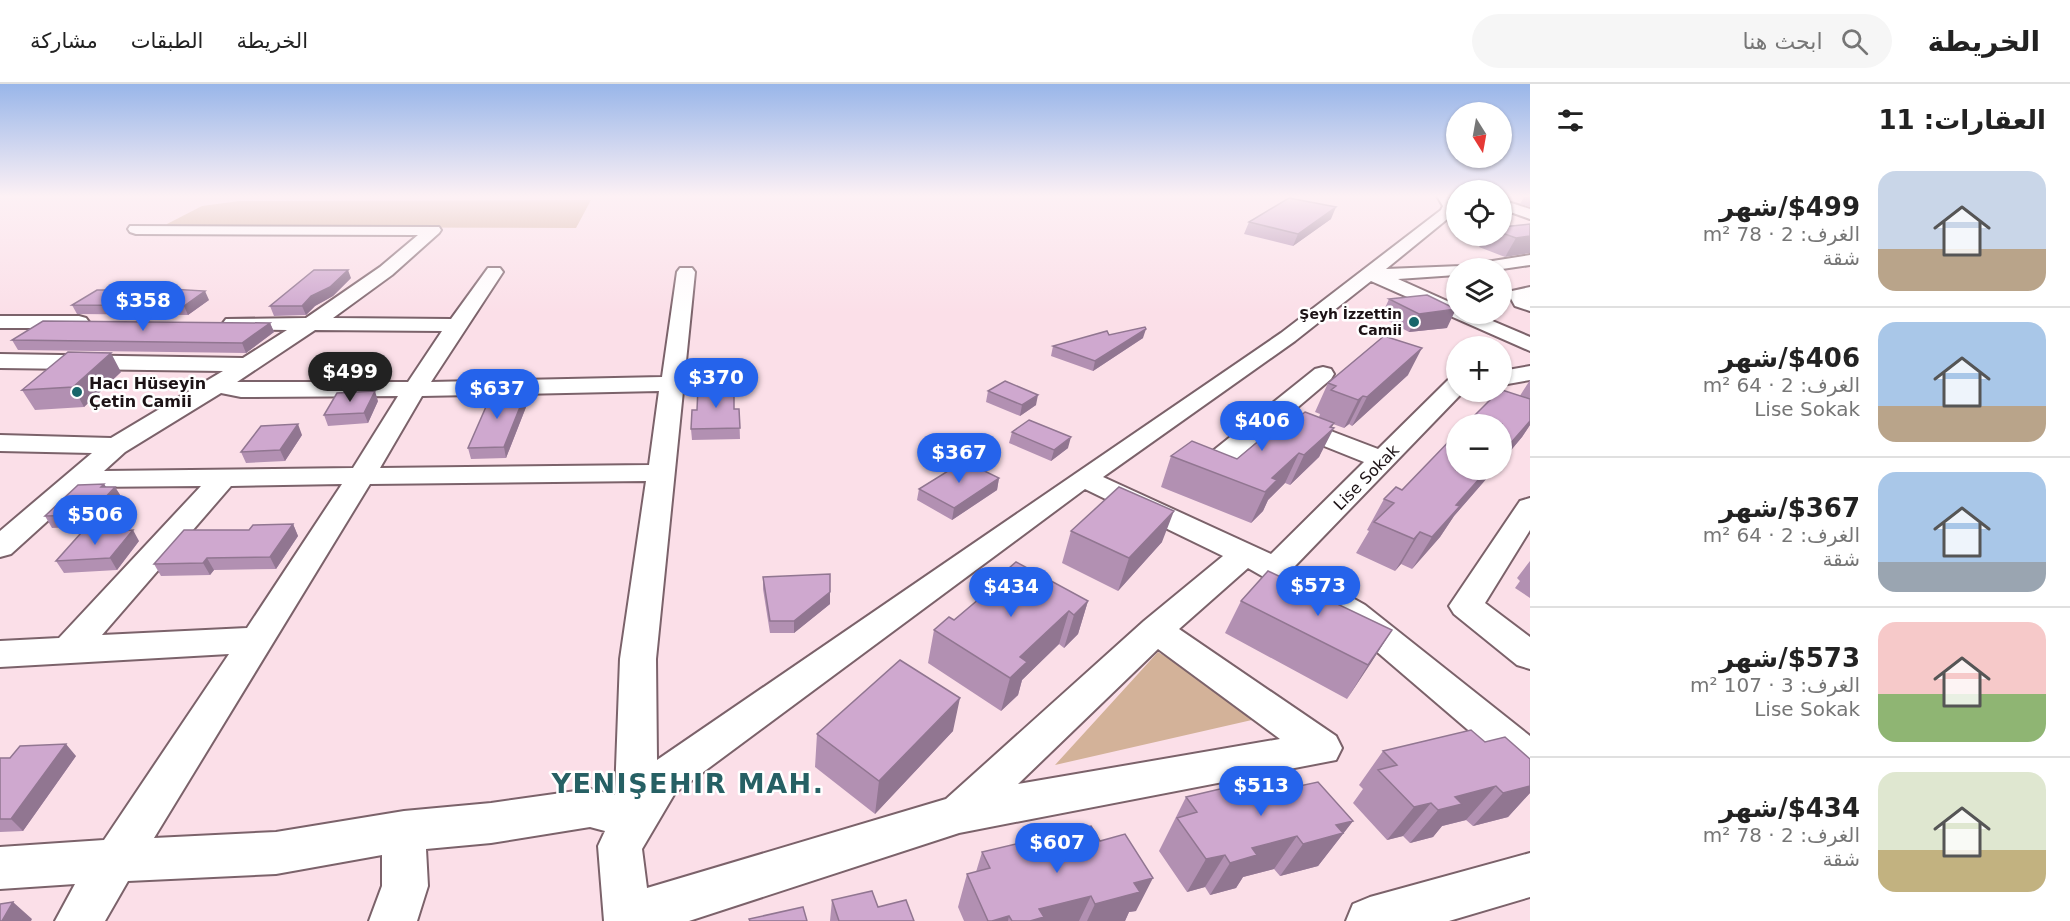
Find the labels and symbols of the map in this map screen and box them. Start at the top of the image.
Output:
north arrow [1446,102,1512,168]
pin: $358 [107,281,179,332]
place label: Şeyh İzzettin Camii [1299,306,1402,338]
marker: Şeyh İzzettin Camii [1407,315,1421,329]
pin: $499 [314,352,386,403]
pin: $370 [680,358,752,409]
pin: $637 [461,369,533,420]
place label: Hacı Hüseyin Çetin Camii [89,374,206,411]
marker: Hacı Hüseyin Çetin Camii [70,385,84,399]
pin: $406 [1226,401,1298,452]
pin: $367 [923,433,995,484]
street label: Lise Sokak [1330,440,1404,514]
pin: $506 [59,495,131,546]
pin: $573 [1282,566,1354,617]
pin: $434 [975,567,1047,618]
pin: $513 [1225,766,1297,817]
district label: YENIŞEHIR MAH. [551,768,824,799]
pin: $607 [1021,823,1093,874]

